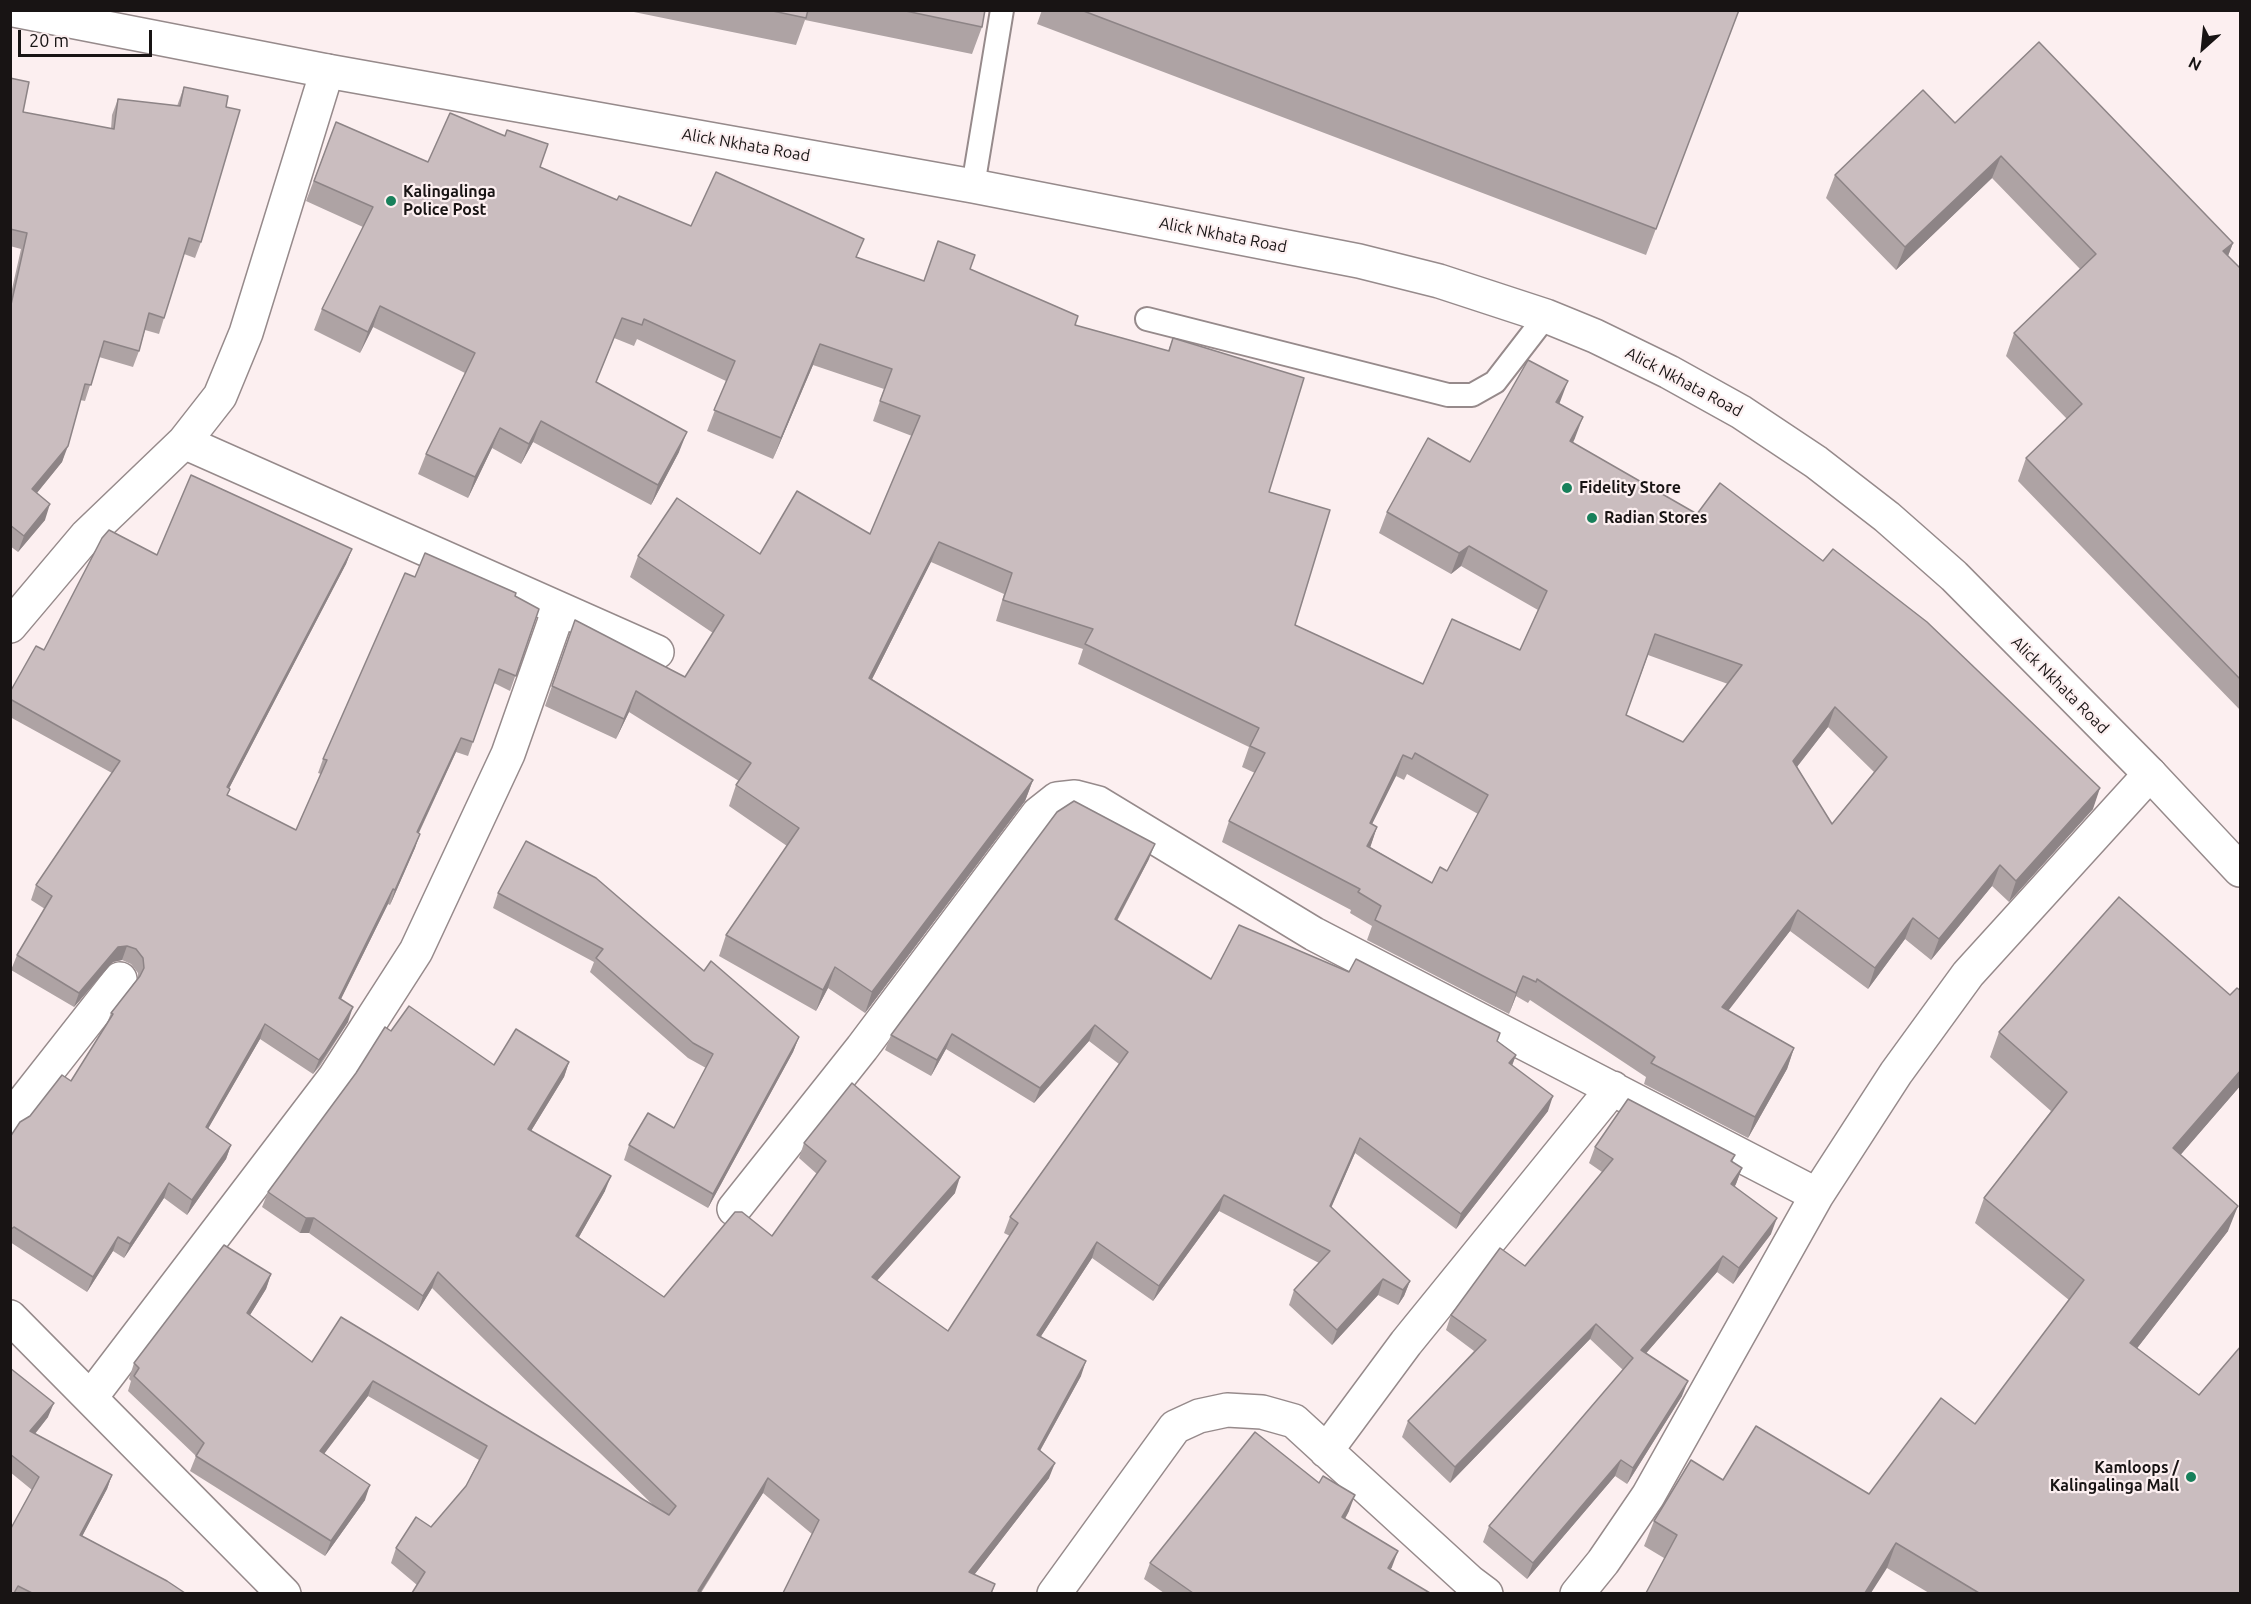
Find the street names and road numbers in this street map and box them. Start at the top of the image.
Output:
street label: Alick Nkhata Road [681,124,811,166]
street label: Alick Nkhata Road [1158,213,1288,257]
street label: Alick Nkhata Road [1622,343,1746,421]
street label: Alick Nkhata Road [2007,632,2113,738]

